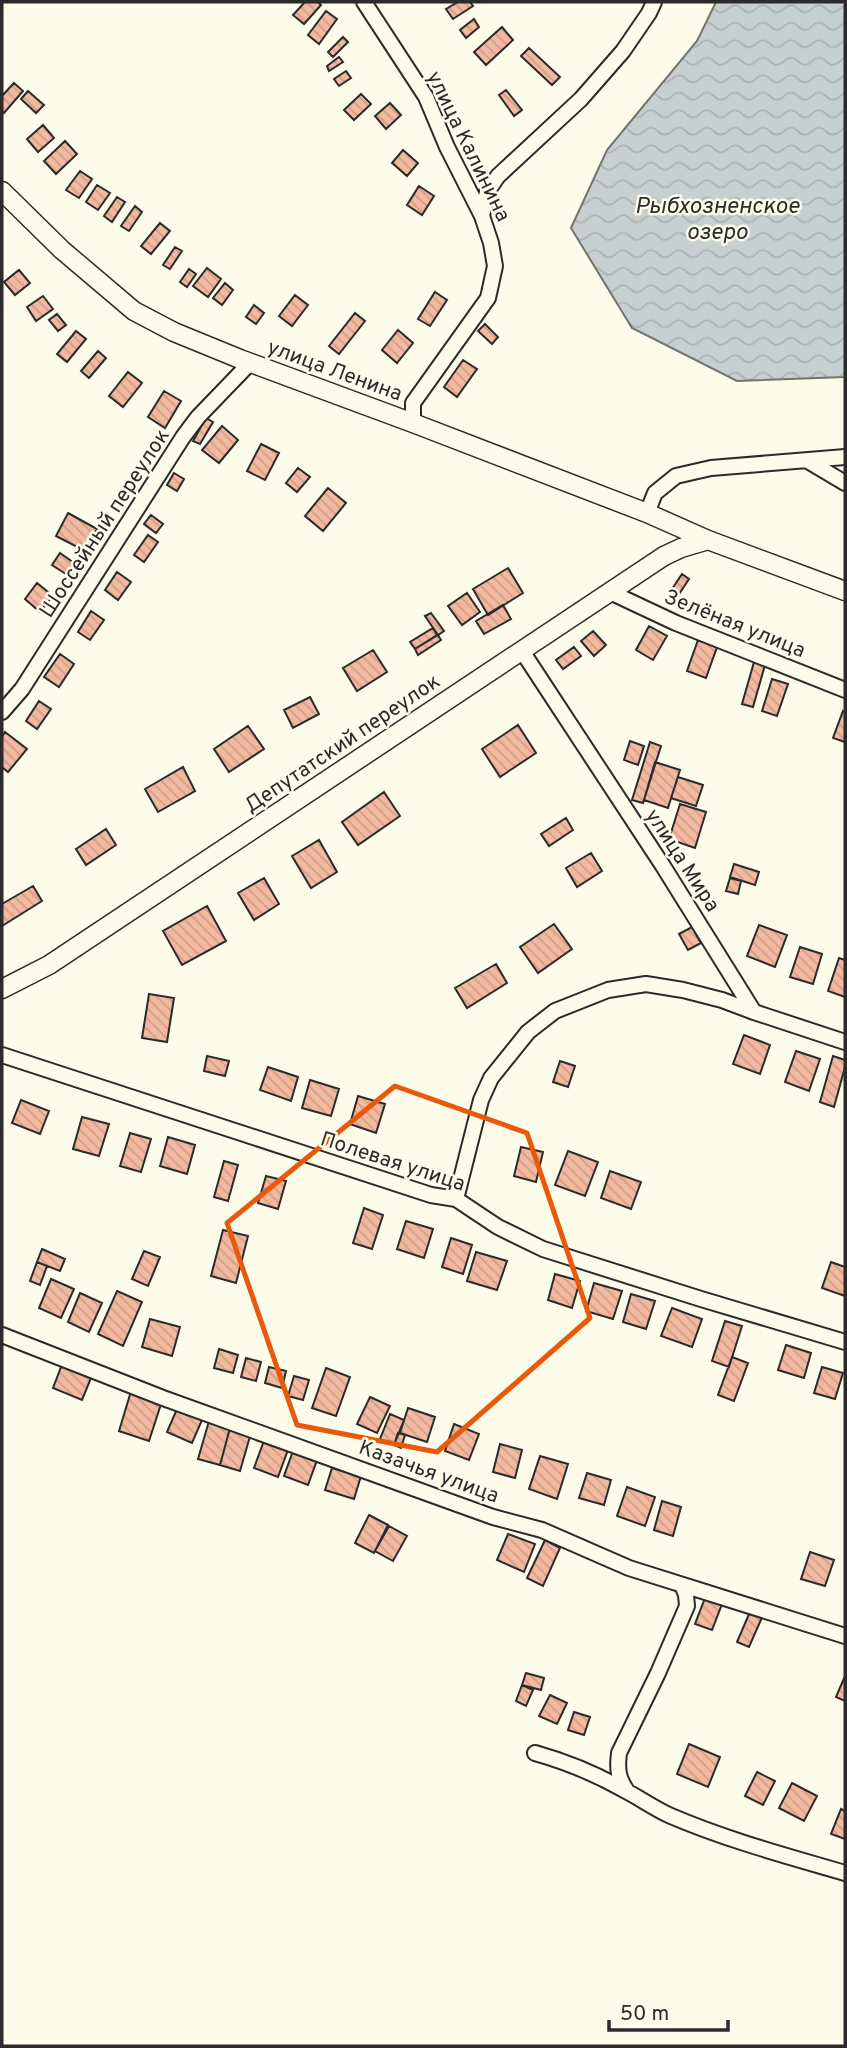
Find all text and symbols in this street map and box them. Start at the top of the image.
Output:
street label: улица Калинина [419,67,516,226]
water label: Рыбхозненское озеро [635,193,800,248]
street label: улица Ленина [263,334,406,408]
street label: Шоссейный переулок [34,424,176,623]
street label: Зелёная улица [660,584,809,665]
street label: Депутатский переулок [240,669,446,820]
street label: улица Мира [638,804,725,918]
street label: Полевая улица [317,1126,468,1199]
street label: Казачья улица [355,1435,502,1510]
scale bar [609,1988,728,2032]
text: 50 m [620,2001,669,2028]

